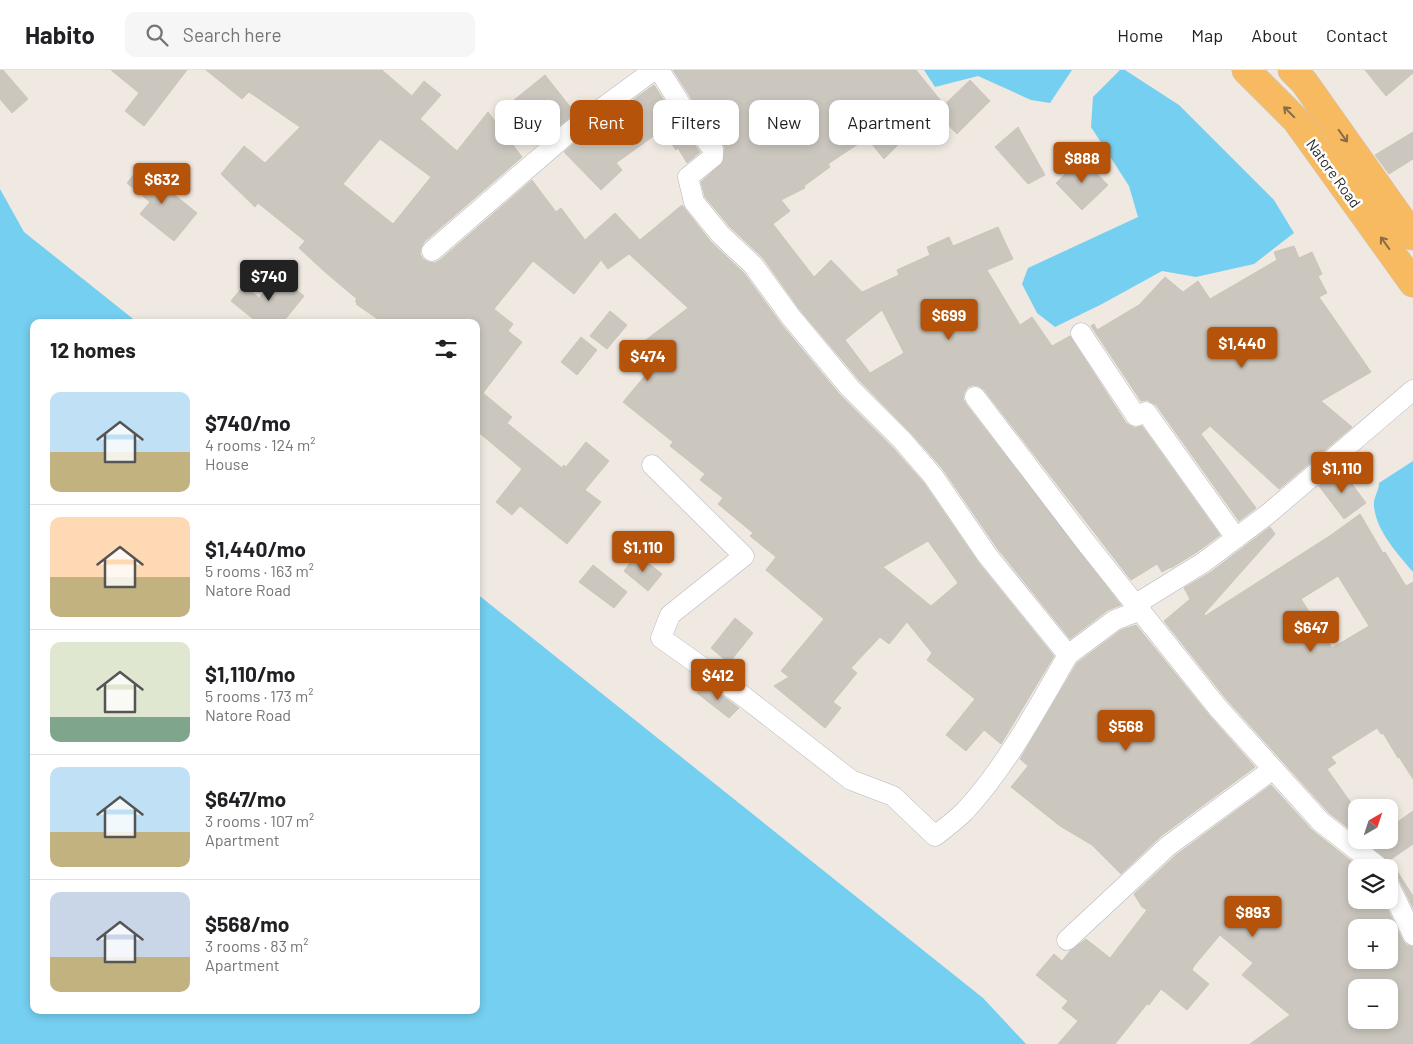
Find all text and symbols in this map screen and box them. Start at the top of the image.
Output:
search box [125,12,475,57]
text: Habito [25,20,95,49]
icon: search [143,21,171,49]
text: Search here [183,23,282,46]
text: Home [1117,24,1163,46]
text: Map [1191,24,1223,46]
text: About [1251,24,1298,46]
text: Contact [1326,24,1388,46]
chip: Buy [495,100,560,145]
chip: Rent [570,100,643,145]
chip: Filters [653,100,739,145]
chip: New [749,100,819,145]
chip: Apartment [829,100,949,145]
one-way arrow [1283,107,1295,119]
one-way arrow [1338,129,1348,143]
street label: Natore Road [1303,135,1365,211]
pin: $888 [1052,142,1112,184]
text: $888 [1064,148,1100,167]
pin: $632 [132,162,192,205]
text: $632 [144,169,180,188]
one-way arrow [1379,237,1390,251]
pin: $740 [239,260,299,302]
text: $740 [251,266,287,285]
pin: $699 [919,298,979,341]
text: $699 [932,305,966,324]
pin: $1,440 [1201,326,1283,369]
text: $1,440 [1218,333,1266,352]
icon: filters [432,335,460,363]
text: 12 homes [50,337,136,362]
pin: $474 [618,340,678,382]
text: $474 [630,346,666,365]
text: $740/mo [205,410,291,435]
icon: home [90,412,150,472]
text: 4 rooms · 124 m² [205,435,316,454]
pin: $1,110 [1301,452,1383,494]
text: House [205,454,249,473]
text: $1,110 [1322,458,1362,477]
pin: $1,110 [602,530,684,573]
text: $1,440/mo [205,536,306,561]
icon: home [90,537,150,597]
text: $1,110 [623,537,663,556]
text: 5 rooms · 163 m² [205,561,314,580]
text: Natore Road [205,580,291,599]
pin: $647 [1281,610,1341,653]
text: $647 [1294,617,1328,636]
pin: $412 [688,658,748,701]
text: $1,110/mo [205,661,296,686]
icon: home [90,662,150,722]
text: $412 [702,665,734,684]
text: 5 rooms · 173 m² [205,686,313,705]
text: Natore Road [205,705,291,724]
pin: $568 [1096,710,1156,752]
text: $568 [1108,716,1144,735]
text: $647/mo [205,786,286,811]
icon: home [90,787,150,847]
north arrow [1348,799,1398,849]
map controls [1348,799,1398,1029]
text: 3 rooms · 107 m² [205,811,314,830]
text: Apartment [205,830,280,849]
button: layers [1348,859,1398,909]
pin: $893 [1223,896,1283,938]
text: $893 [1236,902,1270,921]
text: $568/mo [205,911,289,936]
icon: home [90,912,150,972]
button: + [1348,919,1398,969]
text: 3 rooms · 83 m² [205,936,309,955]
text: Apartment [205,955,280,974]
button: − [1348,979,1398,1029]

